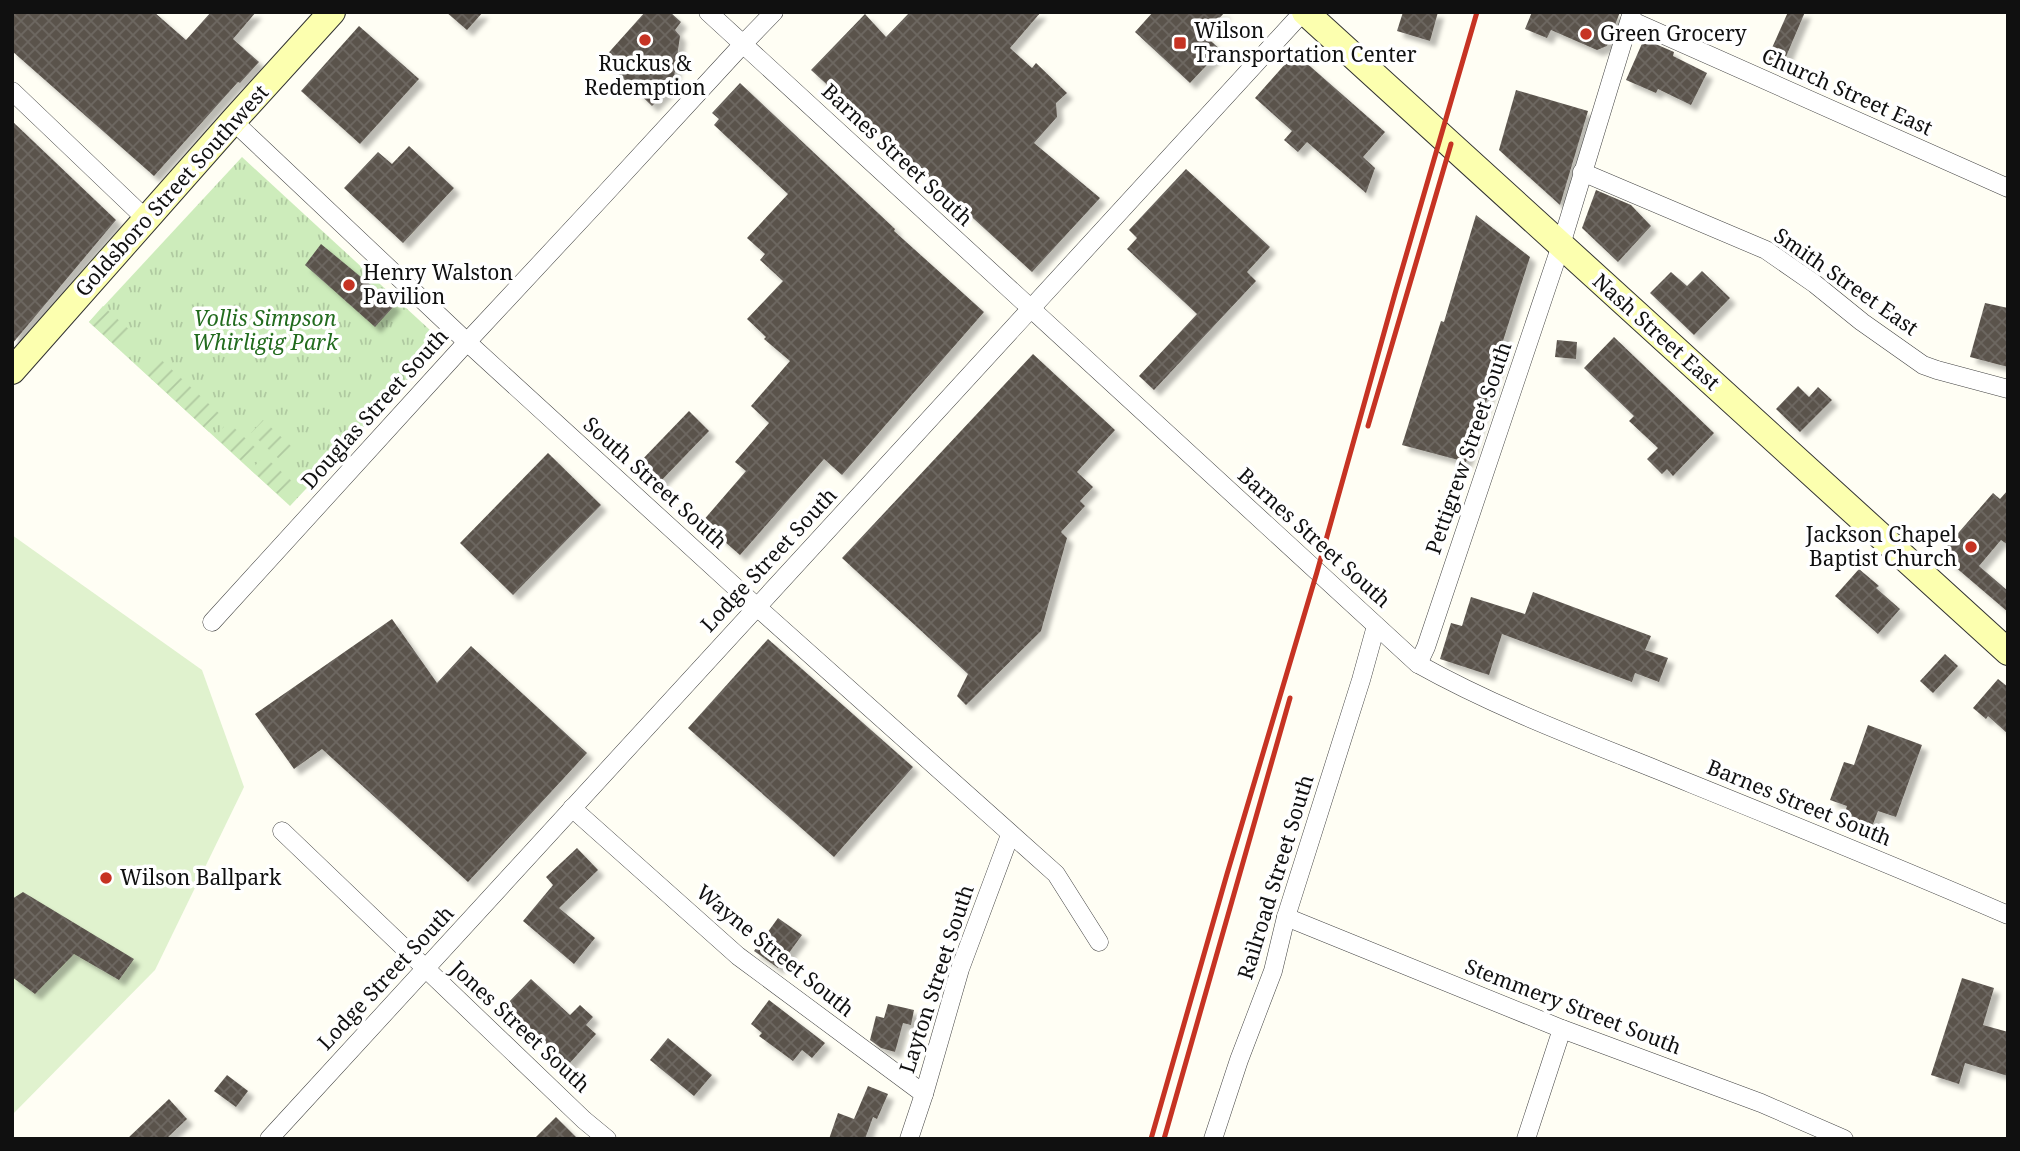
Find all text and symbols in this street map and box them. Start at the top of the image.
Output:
place label: Wilson Transportation Center [1194,16,1417,68]
place label: Green Grocery [1600,19,1747,47]
marker: Green Grocery [1578,26,1594,42]
marker: Ruckus & Redemption [637,32,653,48]
marker: Wilson Transportation Center [1172,35,1188,51]
street label: Church Street East [1757,41,1937,141]
place label: Ruckus & Redemption [584,49,706,101]
street label: Barnes Street South [816,77,979,232]
street label: Goldsboro Street Southwest [68,78,274,302]
street label: Smith Street East [1769,221,1924,341]
place label: Henry Walston Pavilion [363,258,513,310]
street label: Nash Street East [1587,267,1726,396]
marker: Henry Walston Pavilion [341,277,357,293]
park label: Vollis Simpson Whirligig Park [192,304,339,356]
street label: Douglas Street South [295,322,454,495]
street label: Pettigrew Street South [1419,338,1518,558]
street label: South Street South [578,410,734,554]
street label: Barnes Street South [1232,461,1397,614]
street label: Lodge Street South [694,481,843,638]
place label: Jackson Chapel Baptist Church [1805,520,1957,572]
marker: Jackson Chapel Baptist Church [1963,539,1979,555]
street label: Barnes Street South [1703,752,1896,852]
street label: Railroad Street South [1231,771,1320,982]
place label: Wilson Ballpark [120,863,282,891]
marker: Wilson Ballpark [98,870,114,886]
street label: Wayne Street South [691,878,860,1023]
street label: Layton Street South [892,881,980,1076]
street label: Lodge Street South [311,899,460,1056]
street label: Stemmery Street South [1461,952,1686,1060]
street label: Jones Street South [444,954,596,1098]

